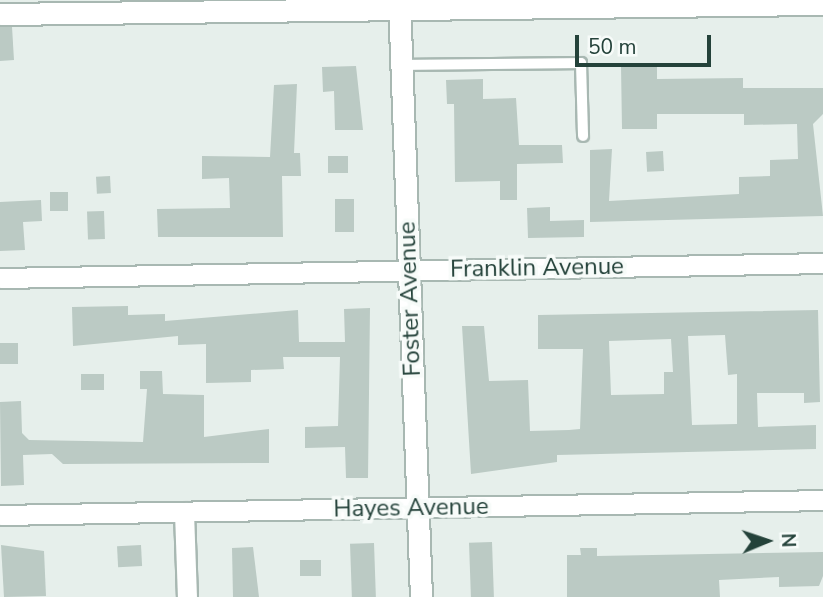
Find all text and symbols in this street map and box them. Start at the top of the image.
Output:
scale bar [578,21,714,65]
text: 50 m [588,33,637,61]
street label: Foster Avenue [393,221,427,377]
street label: Franklin Avenue [450,252,624,284]
street label: Hayes Avenue [333,492,489,524]
north arrow [732,506,802,576]
text: N [775,533,801,548]

